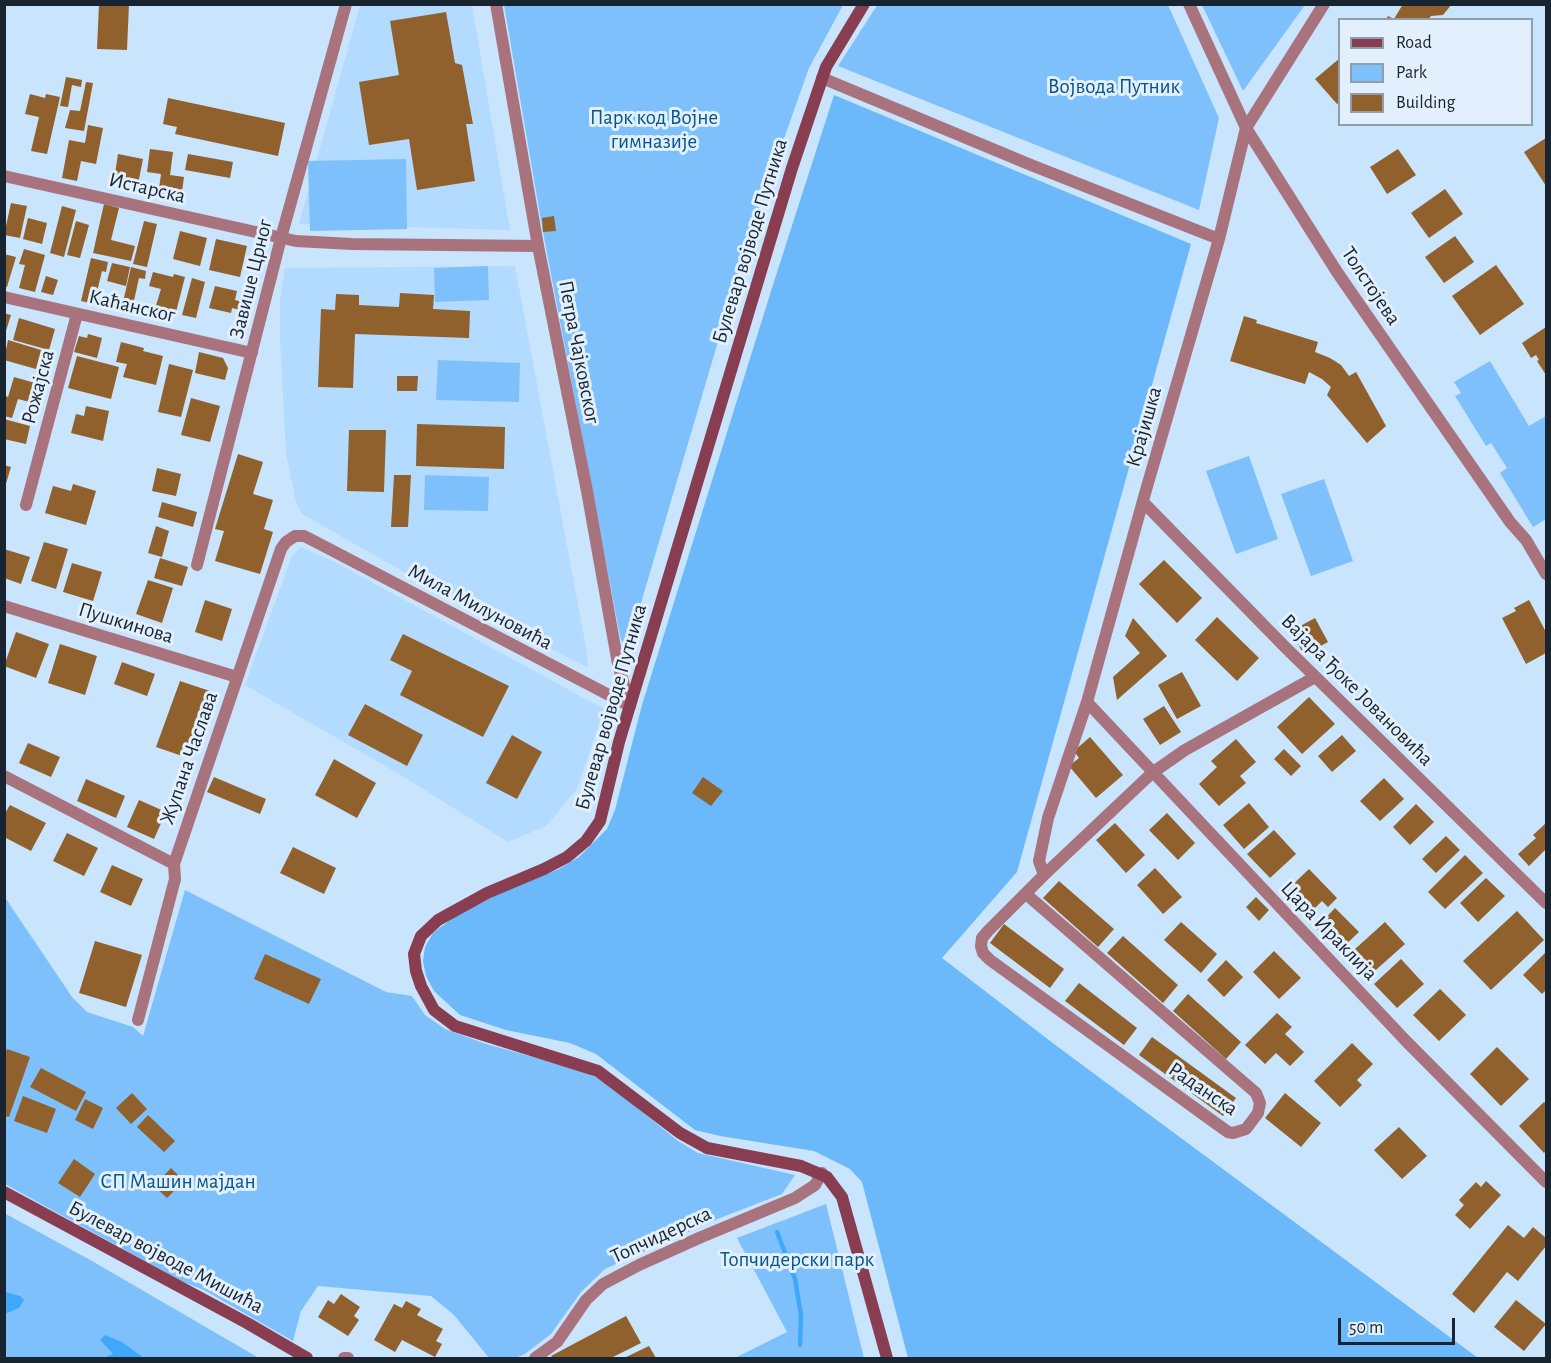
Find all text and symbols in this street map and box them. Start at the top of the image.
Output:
legend [1338,18,1533,126]
text: Road [1396,34,1432,52]
text: Park [1396,64,1427,82]
park label: Војвода Путник [1048,74,1180,100]
text: Building [1396,94,1455,112]
park label: Парк код Војне гимназије [590,105,718,155]
street label: Булевар војводе Путника [707,135,793,347]
street label: Истарска [106,167,188,209]
street label: Завише Црног [224,217,278,341]
street label: Толстојева [1336,242,1406,330]
street label: Петра Чајковског [553,278,605,426]
street label: Каћанског [86,284,178,328]
street label: Рожајска [16,347,60,427]
street label: Крајишка [1121,384,1167,470]
street label: Мила Милуновића [404,558,556,656]
street label: Пушкинова [75,597,177,649]
street label: Булевар војводе Путника [570,601,652,813]
street label: Вајара Ђоке Јовановића [1276,609,1438,771]
street label: Жупана Часлава [154,688,224,828]
street label: Цара Ираклија [1275,876,1383,986]
street label: Раданска [1163,1057,1243,1121]
park label: СП Машин мајдан [100,1169,256,1195]
street label: Булевар војводе Мишића [64,1195,268,1319]
street label: Топчидерска [607,1201,715,1269]
park label: Топчидерски парк [720,1247,874,1273]
scale bar [1341,1306,1458,1344]
text: 50 m [1349,1319,1383,1337]

